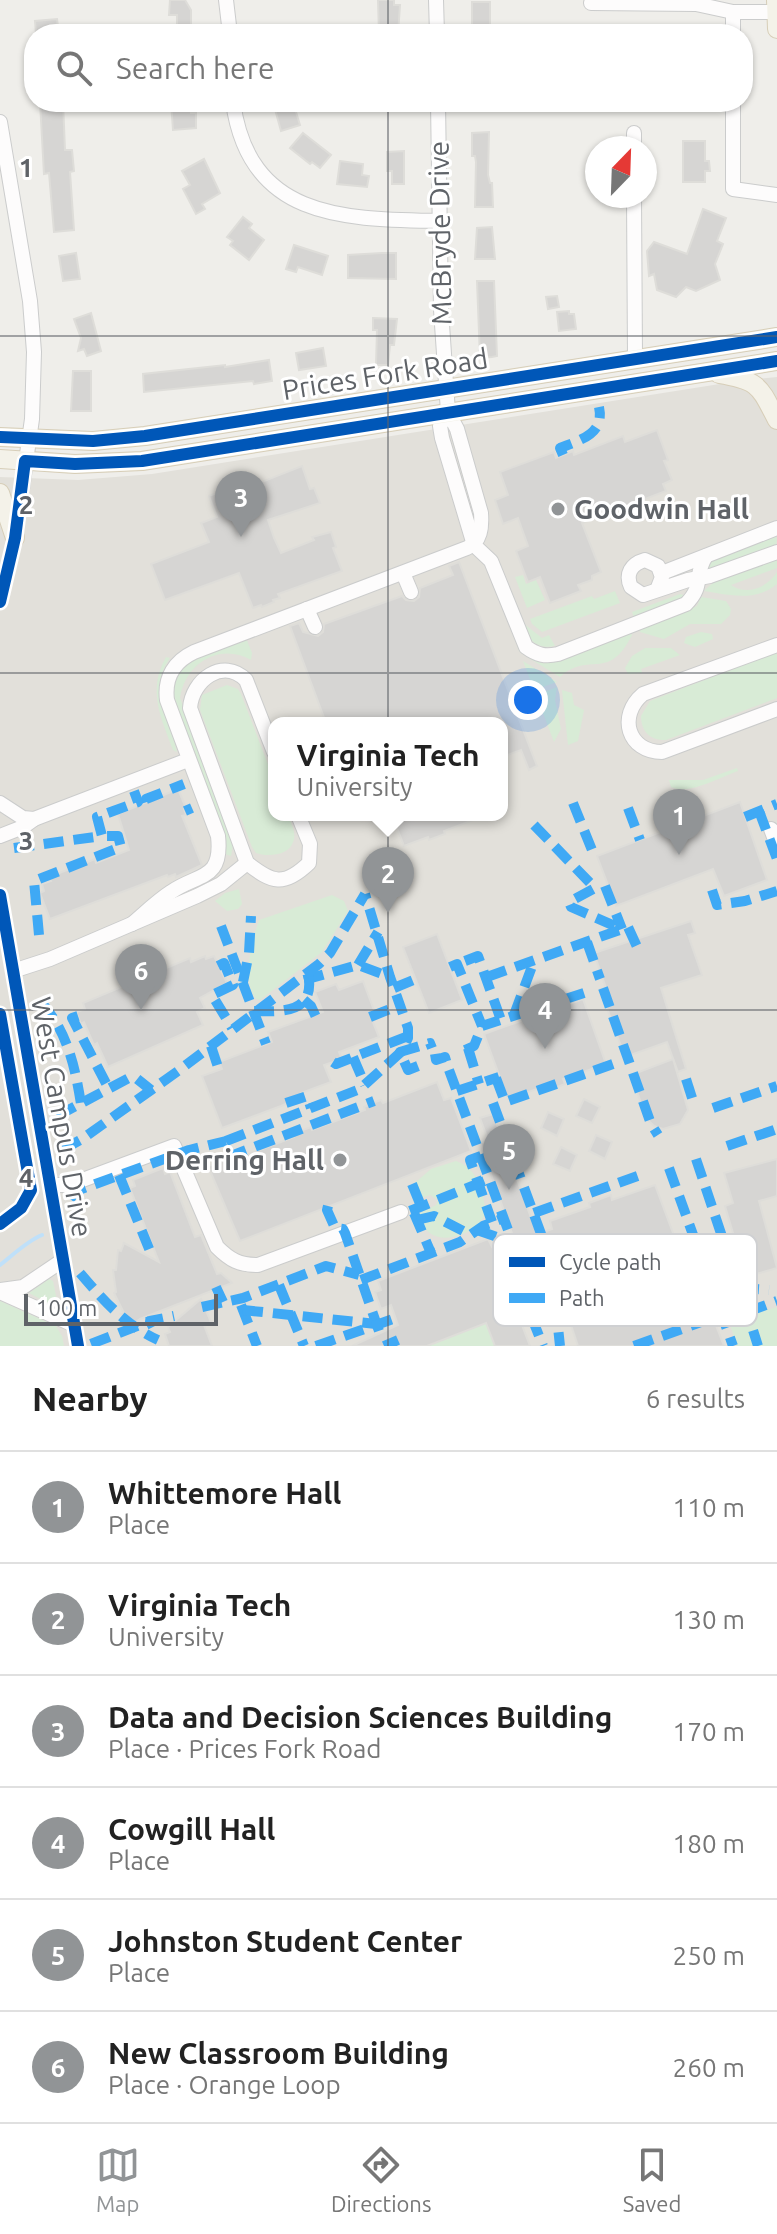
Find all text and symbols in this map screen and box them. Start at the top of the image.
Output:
search box [24,24,753,112]
icon: search [52,46,96,90]
text: Search here [116,51,275,85]
north arrow [585,136,657,208]
street label: McBryde Drive [422,141,457,325]
text: 1 [19,153,33,182]
street label: Prices Fork Road [280,342,490,405]
pin: 3 [215,471,267,537]
text: 2 [19,490,33,519]
place label: Goodwin Hall [574,493,749,524]
marker: Goodwin Hall [549,500,567,518]
your location [508,680,548,720]
popup [268,717,508,821]
text: Virginia Tech [296,738,480,772]
text: University [296,772,412,801]
pin: 1 [653,789,705,855]
text: 3 [19,826,33,855]
pin: 2 [362,847,414,913]
pin: 6 [115,944,167,1010]
pin: 4 [519,983,571,1049]
street label: West Campus Drive [26,994,99,1239]
pin: 5 [483,1124,535,1190]
place label: Derring Hall [165,1144,324,1175]
marker: Derring Hall [331,1151,349,1169]
text: 4 [19,1163,33,1192]
legend [493,1234,757,1326]
text: Cycle path [559,1249,662,1274]
text: Path [559,1285,604,1310]
scale bar [24,1290,218,1326]
text: 100 m [36,1295,97,1320]
text: Nearby [32,1379,147,1417]
text: 6 results [646,1384,745,1413]
text: Whittemore Hall [108,1476,341,1510]
text: 1 [51,1493,65,1522]
text: 110 m [673,1493,745,1522]
text: Place [108,1510,170,1539]
text: Virginia Tech [108,1588,291,1622]
text: 2 [51,1605,65,1634]
text: 130 m [673,1605,745,1634]
text: University [108,1622,224,1651]
text: Data and Decision Sciences Building [108,1700,612,1734]
text: 3 [51,1717,65,1746]
text: 170 m [673,1717,745,1746]
text: Place · Prices Fork Road [108,1734,382,1763]
text: Cowgill Hall [108,1812,275,1846]
text: 4 [51,1829,65,1858]
text: 180 m [673,1829,745,1858]
text: Place [108,1846,170,1875]
text: Johnston Student Center [108,1924,462,1958]
text: 5 [51,1941,65,1970]
text: 250 m [673,1941,745,1970]
text: Place [108,1958,170,1987]
text: New Classroom Building [108,2036,449,2070]
text: 6 [51,2053,65,2082]
text: 260 m [673,2053,745,2082]
text: Place · Orange Loop [108,2070,341,2099]
tab: Map [96,2143,140,2216]
tab: Directions [331,2143,431,2216]
tab: Saved [623,2143,681,2216]

